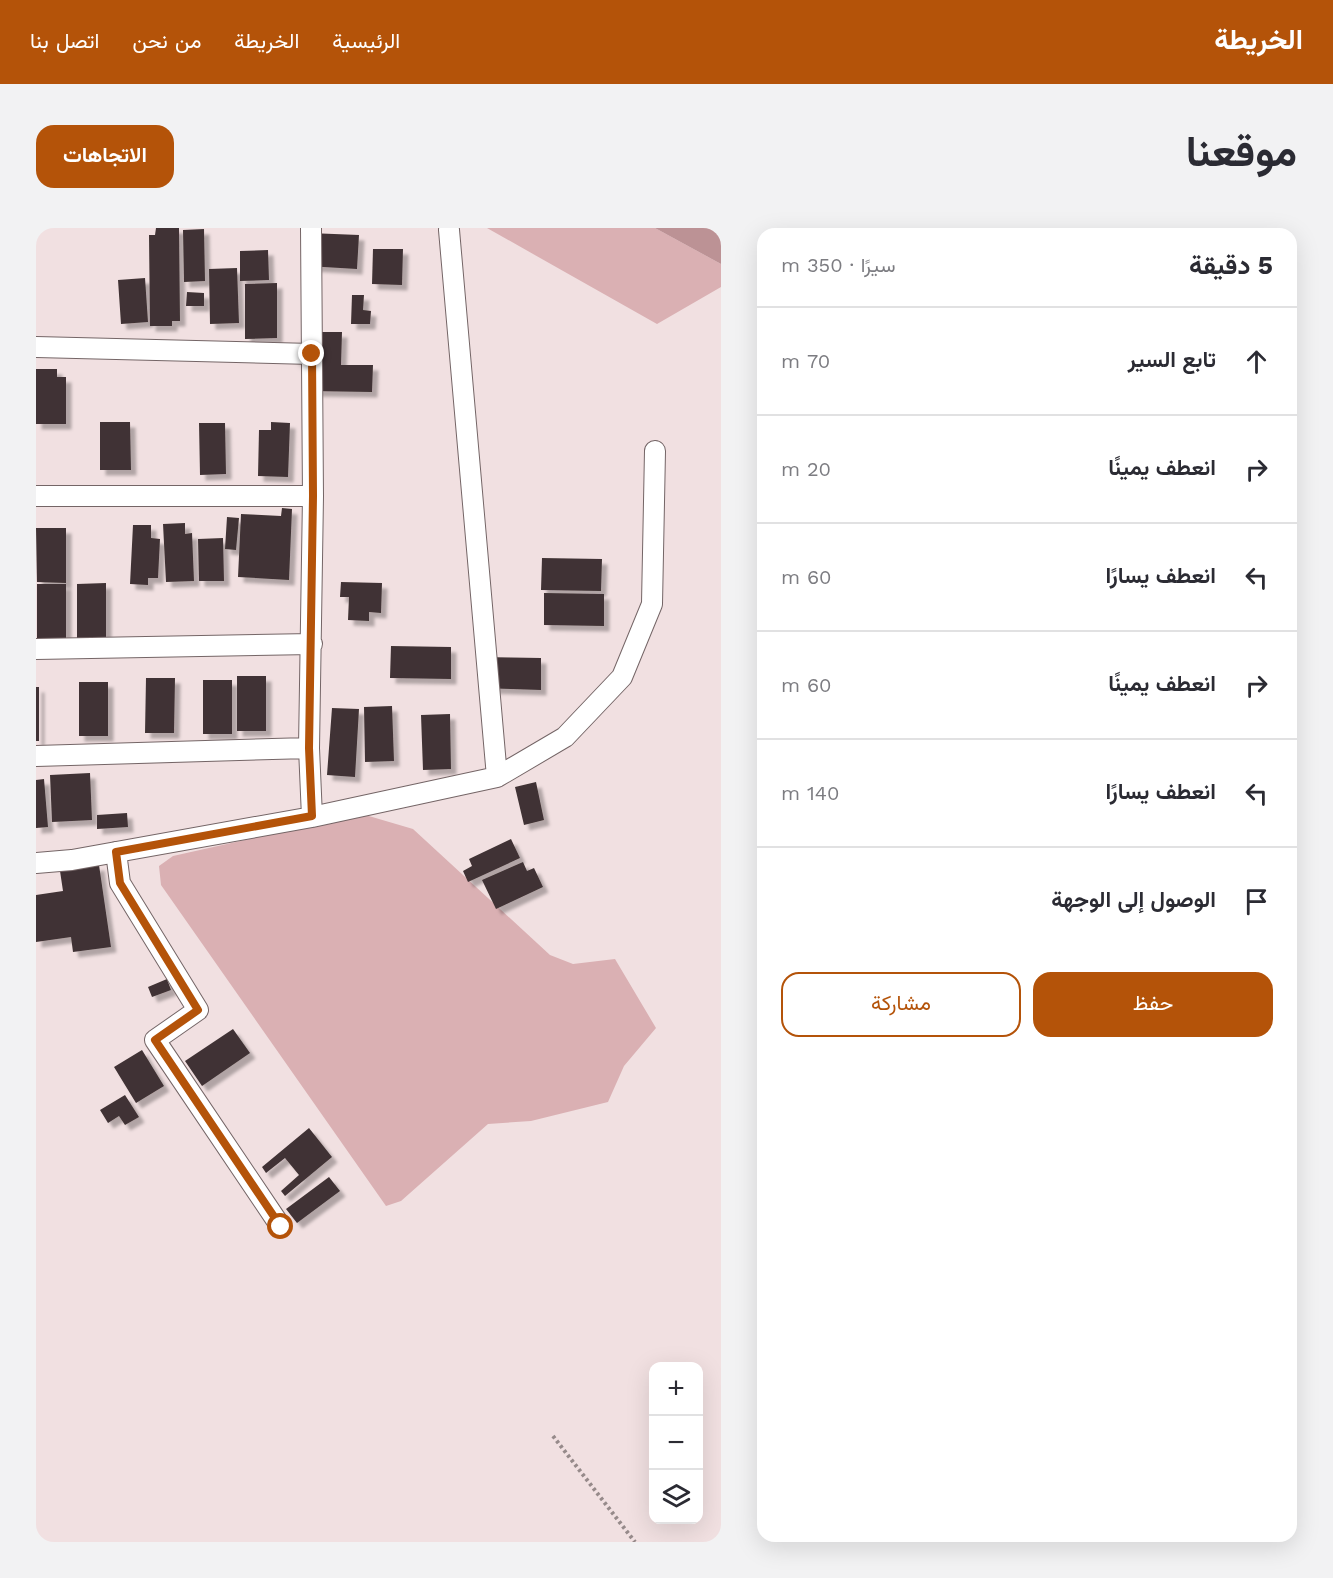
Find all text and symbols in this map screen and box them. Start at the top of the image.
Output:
text: الخريطة [1214,23,1303,56]
text: اتصل بنا [30,28,99,53]
text: من نحن [132,28,201,53]
text: الخريطة [234,28,299,53]
text: الرئيسية [332,28,400,53]
button: الاتجاهات [36,125,174,188]
text: موقعنا [1186,127,1297,176]
text: 5 دقيقة [1189,250,1273,280]
text: سيرًا · 350 m [781,253,896,277]
route end [298,340,324,366]
icon: ahead [1240,345,1273,378]
text: تابع السير [1128,347,1216,372]
text: 70 m [781,349,830,373]
icon: right [1240,453,1273,486]
text: انعطف يمينًا [1108,455,1216,480]
text: 20 m [781,457,831,481]
icon: left [1240,561,1273,594]
text: انعطف يسارًا [1106,563,1216,588]
text: 60 m [781,565,832,589]
icon: right [1240,669,1273,702]
text: انعطف يمينًا [1108,671,1216,696]
text: 60 m [781,673,832,697]
icon: left [1240,777,1273,810]
text: انعطف يسارًا [1106,779,1216,804]
text: 140 m [781,781,839,805]
icon: arrive [1240,885,1273,918]
text: الوصول إلى الوجهة [1051,887,1216,912]
button: مشاركة [781,972,1021,1037]
button: حفظ [1033,972,1273,1037]
route start [267,1213,293,1239]
map controls [649,1362,703,1524]
button: + [649,1362,703,1416]
button: − [649,1416,703,1470]
button: layers [649,1470,703,1524]

